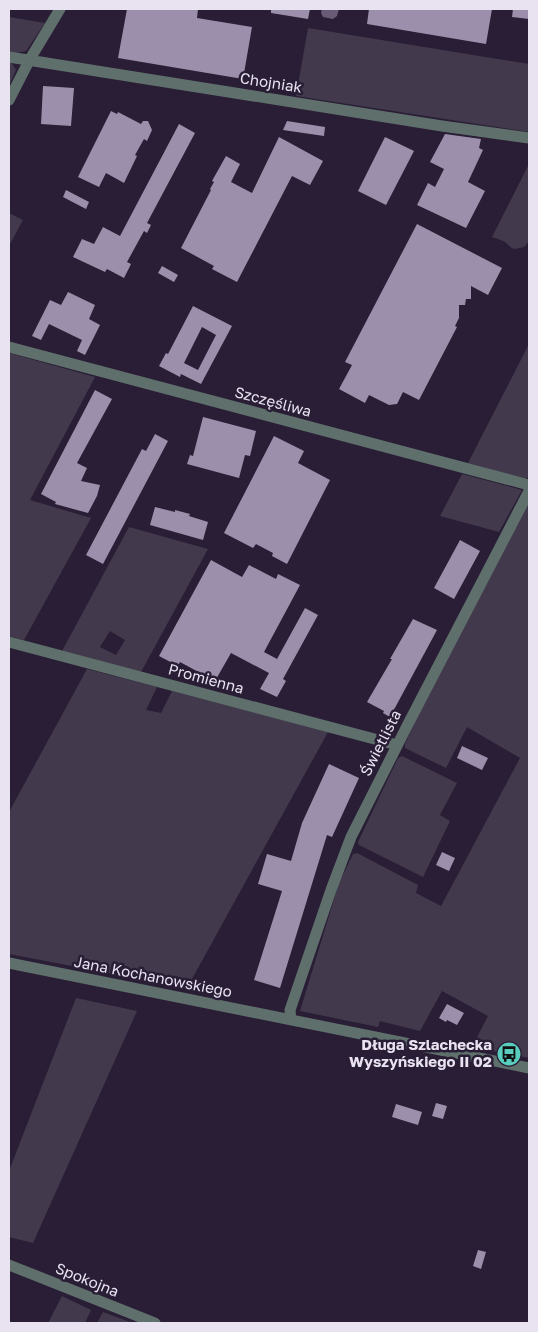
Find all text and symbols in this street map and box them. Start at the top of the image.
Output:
street label: Chojniak [239,68,304,96]
street label: Szczęśliwa [233,382,314,420]
street label: Promienna [167,659,246,697]
street label: Świetlista [356,707,404,779]
street label: Jana Kochanowskiego [73,952,234,1000]
place label: Długa Szlachecka Wyszyńskiego II 02 [349,1035,492,1070]
bus stop icon: Długa Szlachecka Wyszyńskiego II 02 [496,1041,522,1067]
street label: Spokojna [53,1258,122,1300]

